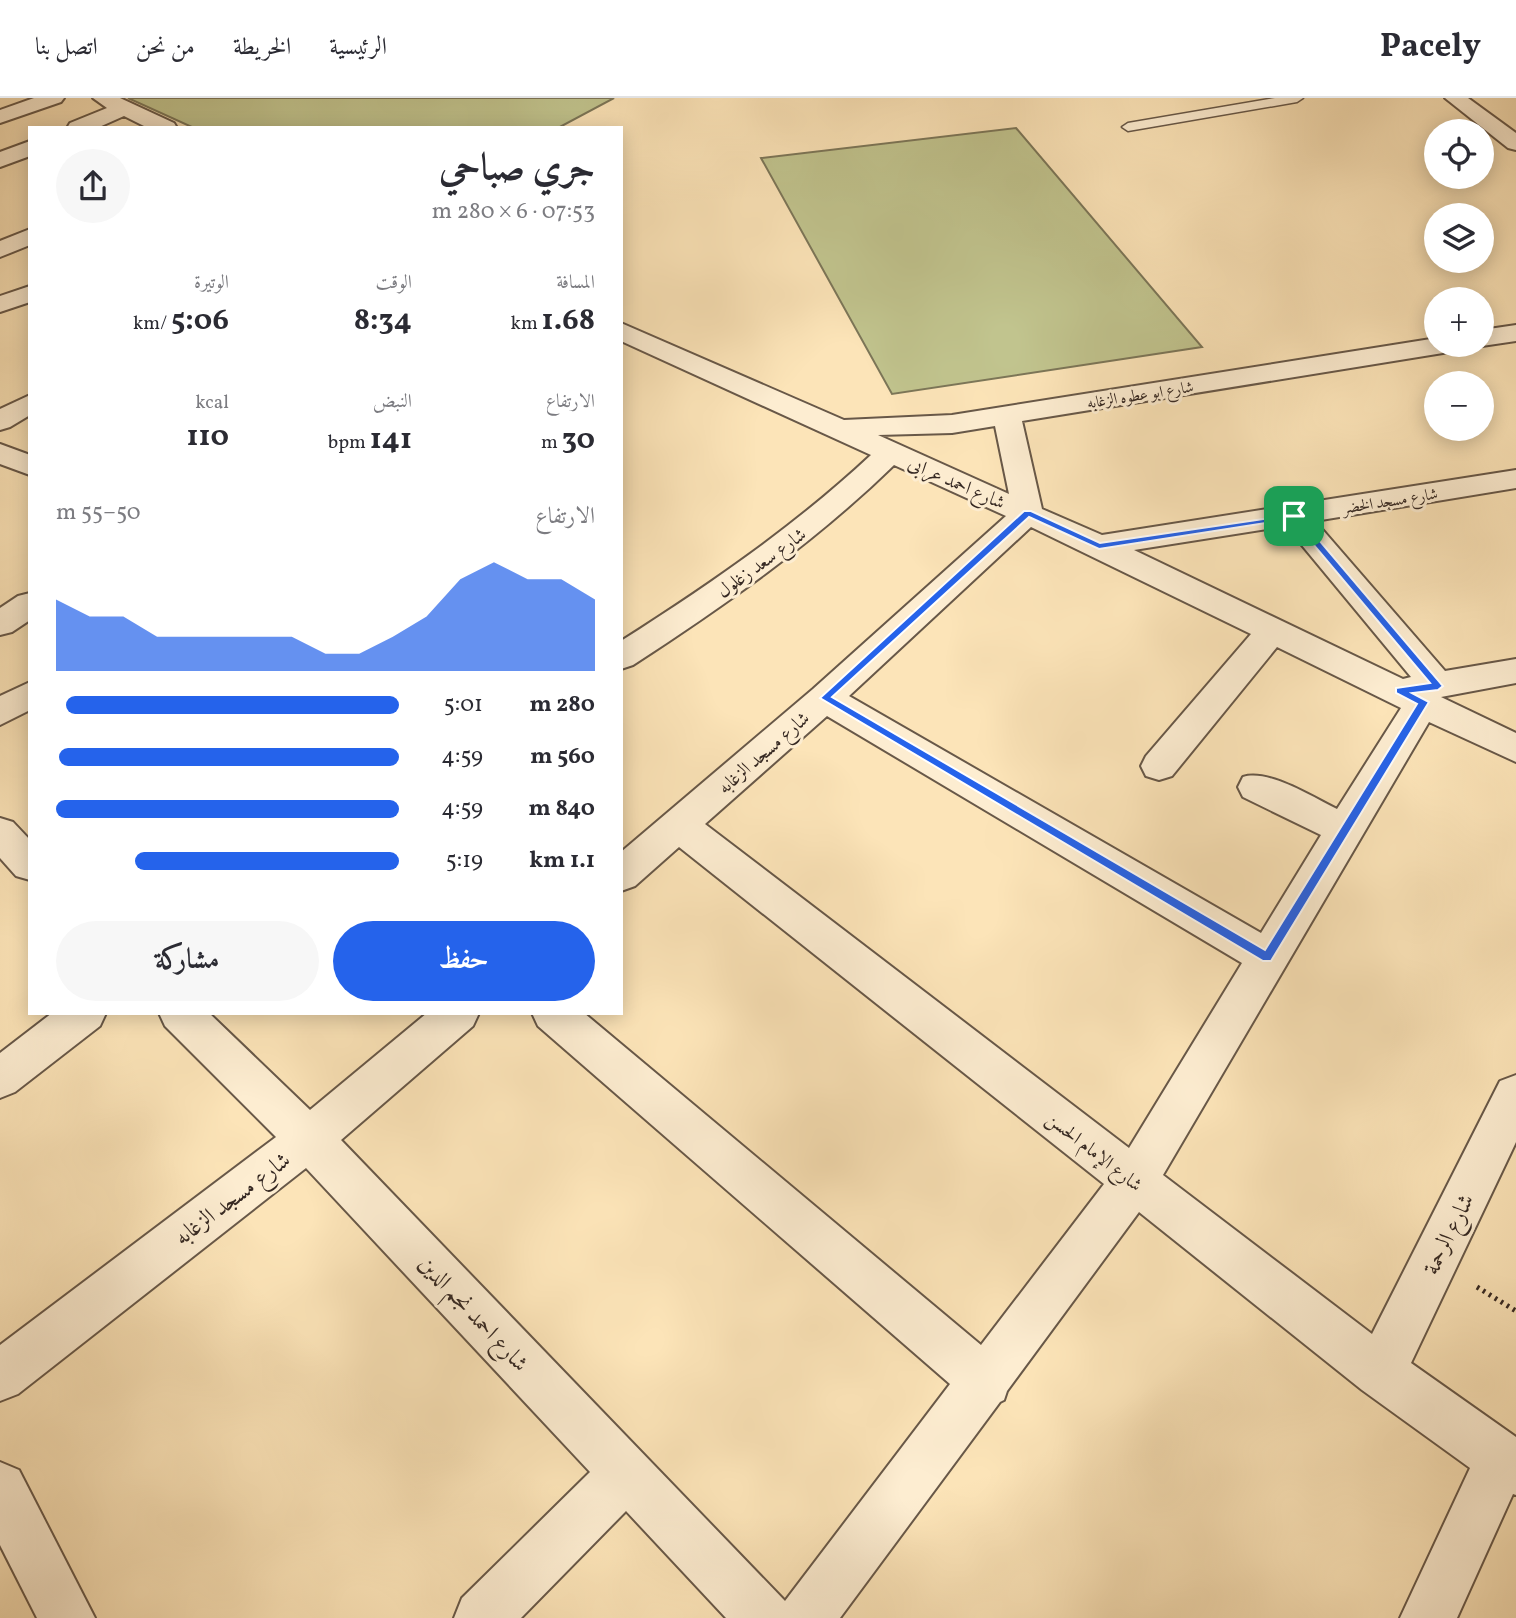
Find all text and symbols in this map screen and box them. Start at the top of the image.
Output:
text: Pacely [1380,25,1481,71]
text: اتصل بنا [35,31,98,65]
text: من نحن [136,31,195,65]
text: الخريطة [233,31,291,65]
text: الرئيسية [329,31,387,65]
map controls [1424,119,1494,441]
button: locate [1424,119,1494,189]
text: جري صباحي [439,143,595,196]
button: share [56,149,130,223]
text: 07:53 · 6 × 280 m [432,196,595,228]
button: layers [1424,203,1494,273]
text: الوتيرة [194,270,229,296]
text: الوقت [376,270,412,296]
text: المسافة [556,270,595,296]
button: + [1424,287,1494,357]
text: 5:06 [171,300,229,342]
text: 8:34 [354,300,412,342]
text: 1.68 [542,300,595,342]
text: /km [133,311,171,337]
text: km [511,311,542,337]
button: − [1424,371,1494,441]
street label: شارع ابو عطوه الزغابه [1085,377,1195,416]
text: النبض [373,389,412,415]
text: الارتفاع [546,389,595,415]
text: kcal [195,390,229,416]
text: 110 [186,416,229,458]
text: 141 [370,419,412,461]
text: 30 [562,419,595,461]
text: bpm [328,430,370,456]
text: m [541,430,562,456]
street label: شارع احمد عرابى [903,451,1009,518]
street label: شارع مسجد الخضر [1339,484,1440,522]
pin [1264,486,1324,546]
text: 50–55 m [56,497,141,529]
icon: arrive [1275,497,1313,535]
text: الارتفاع [535,501,595,533]
street label: شارع سعد زغلول [712,522,813,606]
text: 5:01 [444,689,483,721]
text: 280 m [529,689,595,721]
street label: شارع مسجد الزغابه [713,706,817,802]
text: 4:59 [441,741,483,773]
text: 560 m [530,741,595,773]
text: 4:59 [441,793,483,825]
text: 840 m [529,793,595,825]
text: 5:19 [446,845,483,877]
text: 1.1 km [529,845,595,877]
button: مشاركة [56,921,319,1001]
button: حفظ [333,921,595,1001]
street label: شارع الإمام الحسن [1039,1107,1147,1200]
street label: شارع مسجد الزغابه [168,1145,299,1256]
street label: شارع الرحمة [1416,1189,1485,1282]
street label: شارع احمد نجم الدين [407,1249,535,1382]

